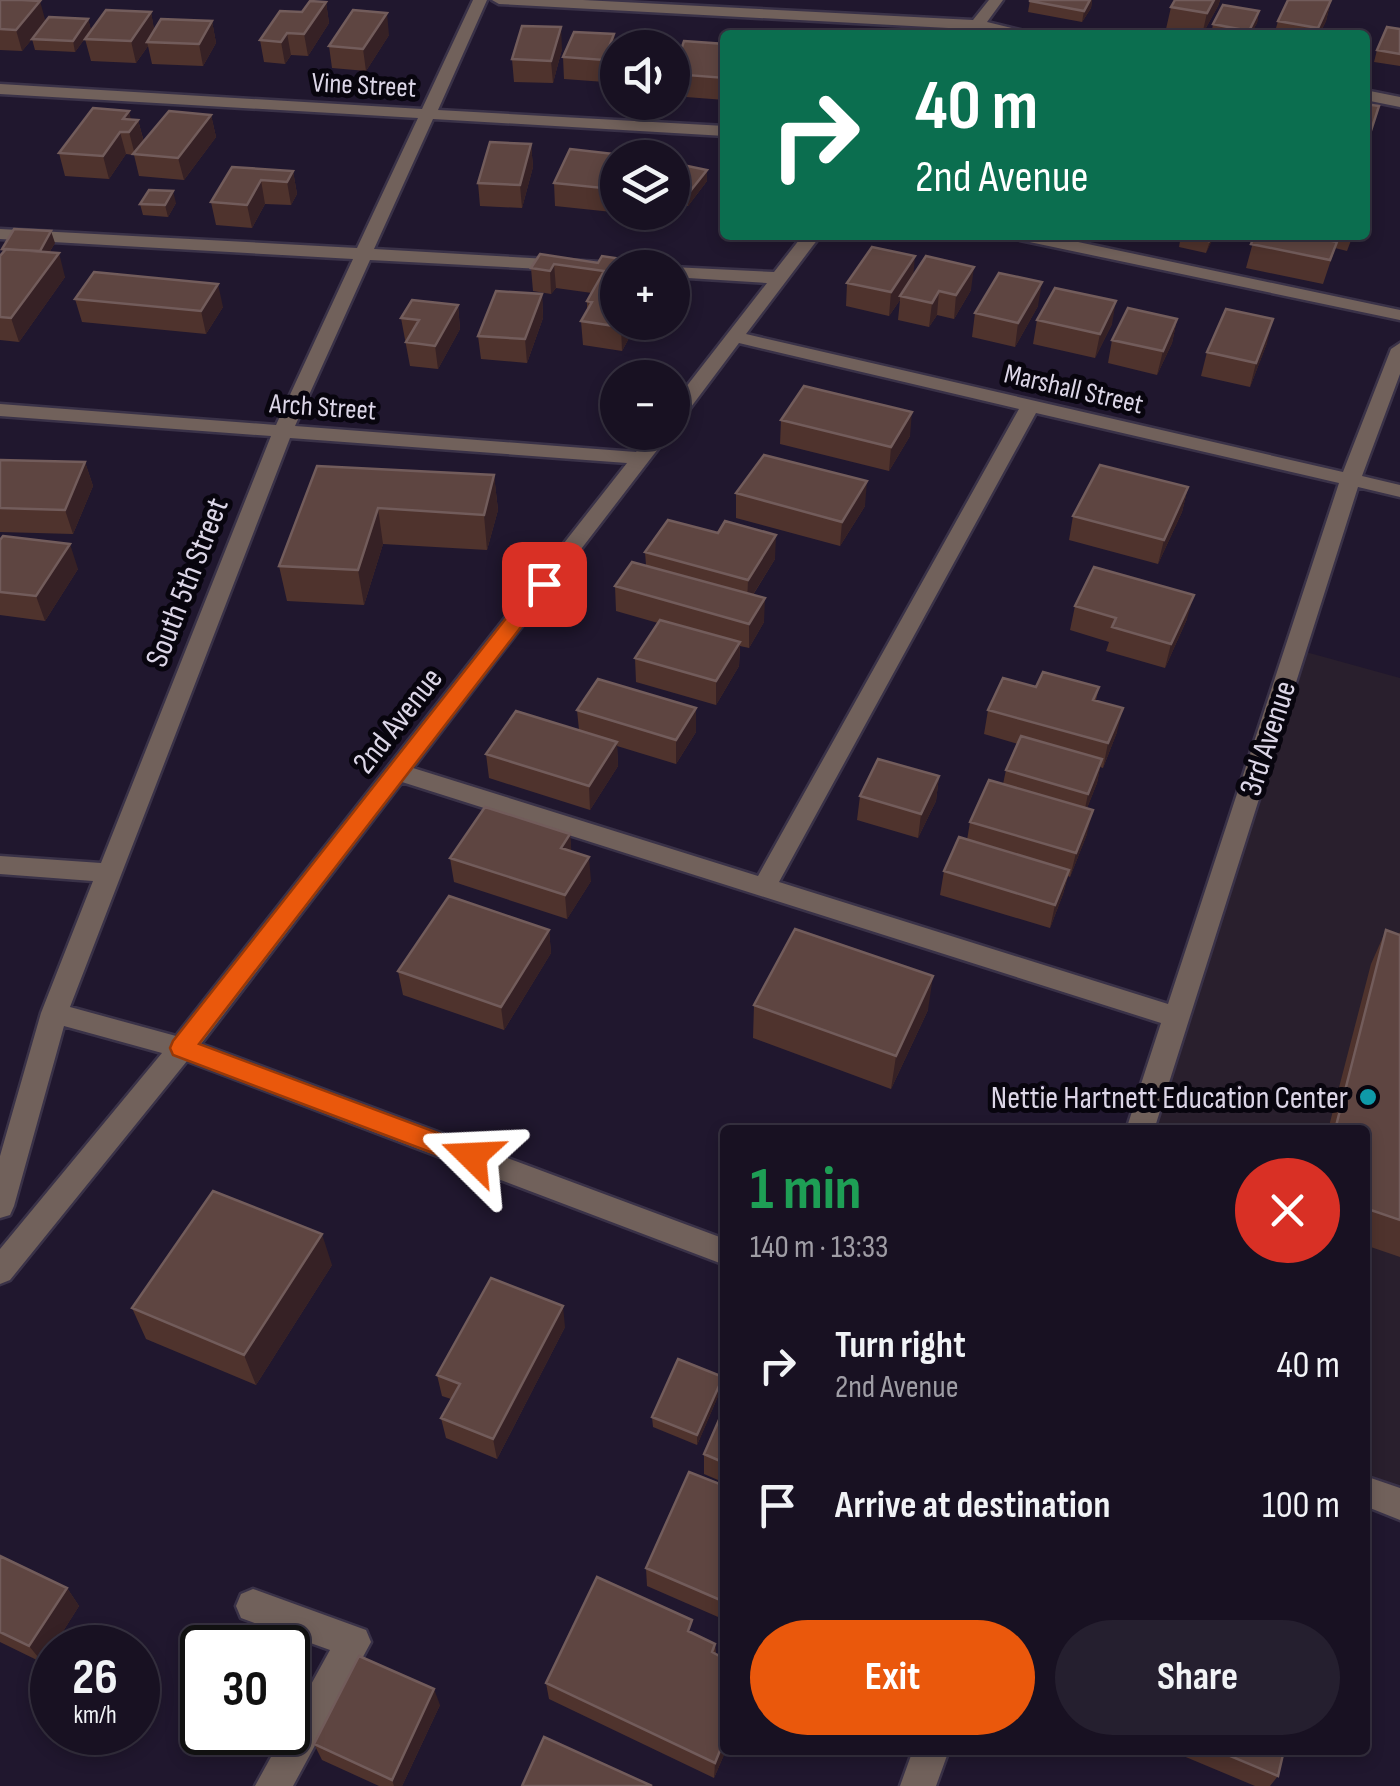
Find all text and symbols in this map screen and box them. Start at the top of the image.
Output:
map controls [600,30,690,450]
button: sound [600,30,690,120]
text: 40 m [915,65,1038,149]
street label: Vine Street [311,66,417,105]
icon: right [750,70,880,200]
button: layers [600,140,690,230]
text: 2nd Avenue [915,150,1089,205]
button: + [600,250,690,340]
street label: Marshall Street [1001,357,1146,421]
button: − [600,360,690,450]
street label: Arch Street [267,387,377,428]
street label: South 5th Street [137,493,237,673]
pin [502,542,587,627]
icon: arrive [517,557,572,612]
street label: 2nd Avenue [345,660,452,782]
street label: 3rd Avenue [1232,676,1305,801]
place label: Nettie Hartnett Education Center [991,1079,1348,1118]
marker: Nettie Hartnett Education Center [1357,1086,1379,1108]
position arrow [420,1104,524,1208]
text: 1 min [750,1154,862,1226]
button: close [1235,1158,1340,1263]
text: 140 m · 13:33 [750,1228,889,1267]
text: Turn right [835,1323,966,1368]
icon: right [750,1338,805,1393]
text: 40 m [1277,1343,1340,1388]
text: 2nd Avenue [835,1368,959,1407]
icon: arrive [750,1478,805,1533]
text: Arrive at destination [835,1483,1110,1528]
text: 100 m [1262,1483,1340,1528]
button: Exit [750,1620,1035,1735]
button: Share [1055,1620,1340,1735]
speed limit sign: 30 [180,1625,310,1755]
text: 26 [72,1648,118,1708]
text: km/h [73,1700,117,1731]

